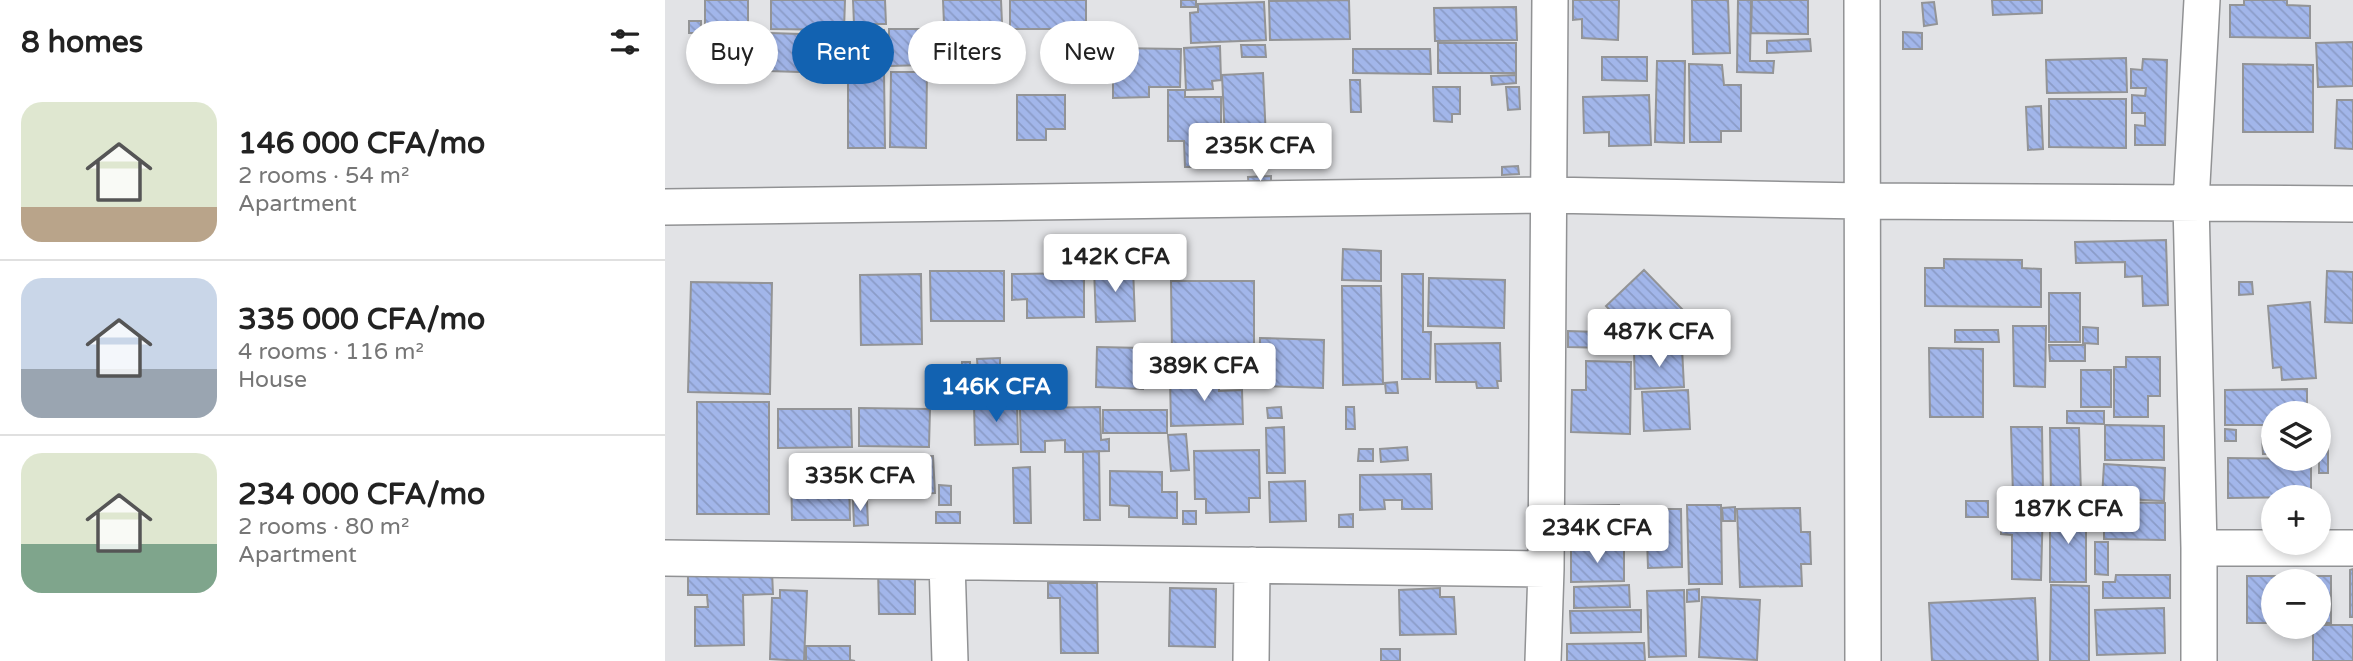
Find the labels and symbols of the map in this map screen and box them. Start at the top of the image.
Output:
pin: 235K CFA [1188,124,1332,183]
pin: 142K CFA [1043,234,1187,294]
pin: 487K CFA [1587,310,1731,369]
pin: 389K CFA [1132,344,1276,403]
pin: 146K CFA [924,364,1068,424]
pin: 335K CFA [788,454,932,513]
pin: 187K CFA [1996,486,2140,546]
pin: 234K CFA [1525,505,1669,565]

